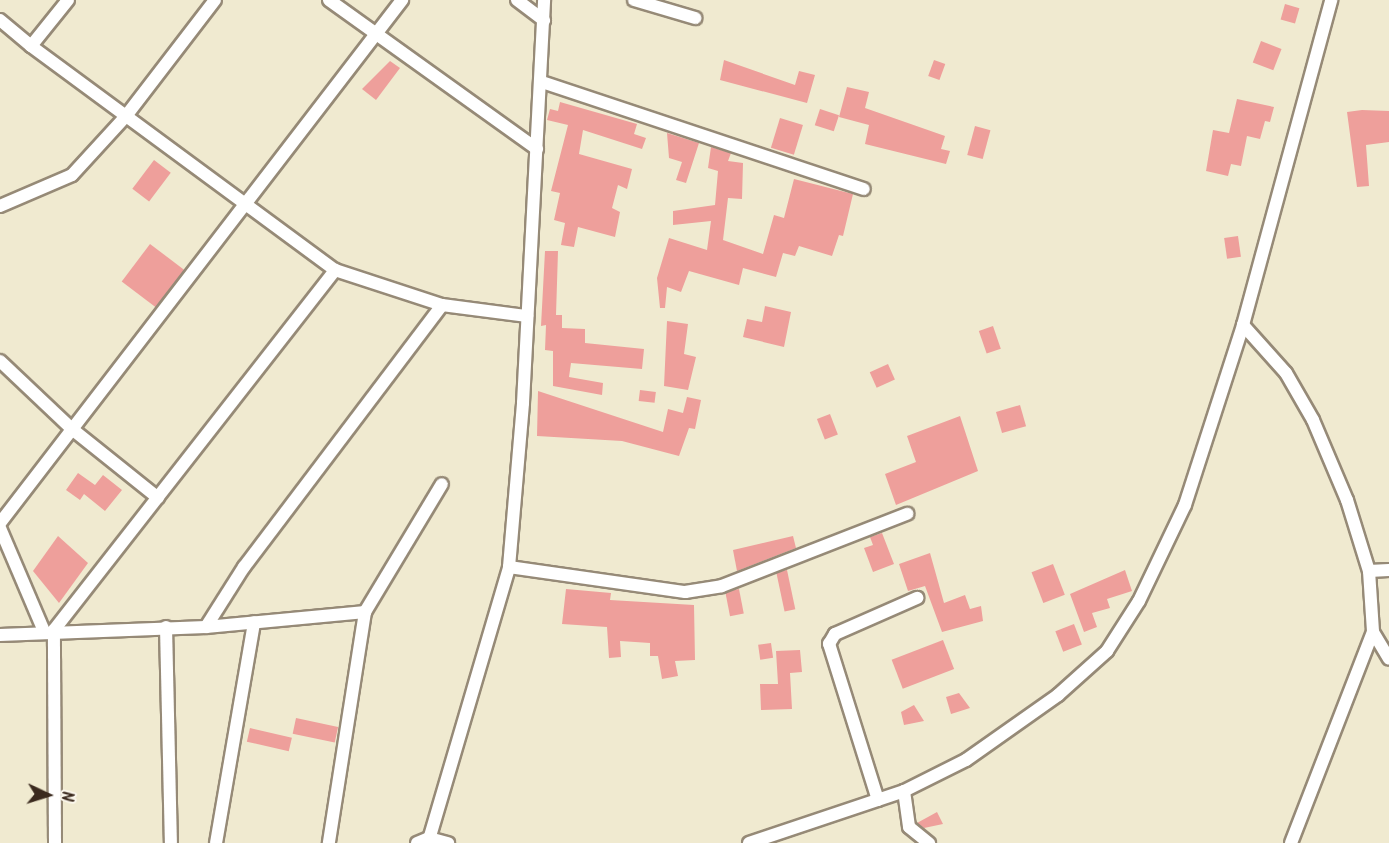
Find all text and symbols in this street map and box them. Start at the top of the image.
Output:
north arrow [18,765,78,825]
text: N [54,790,79,802]

